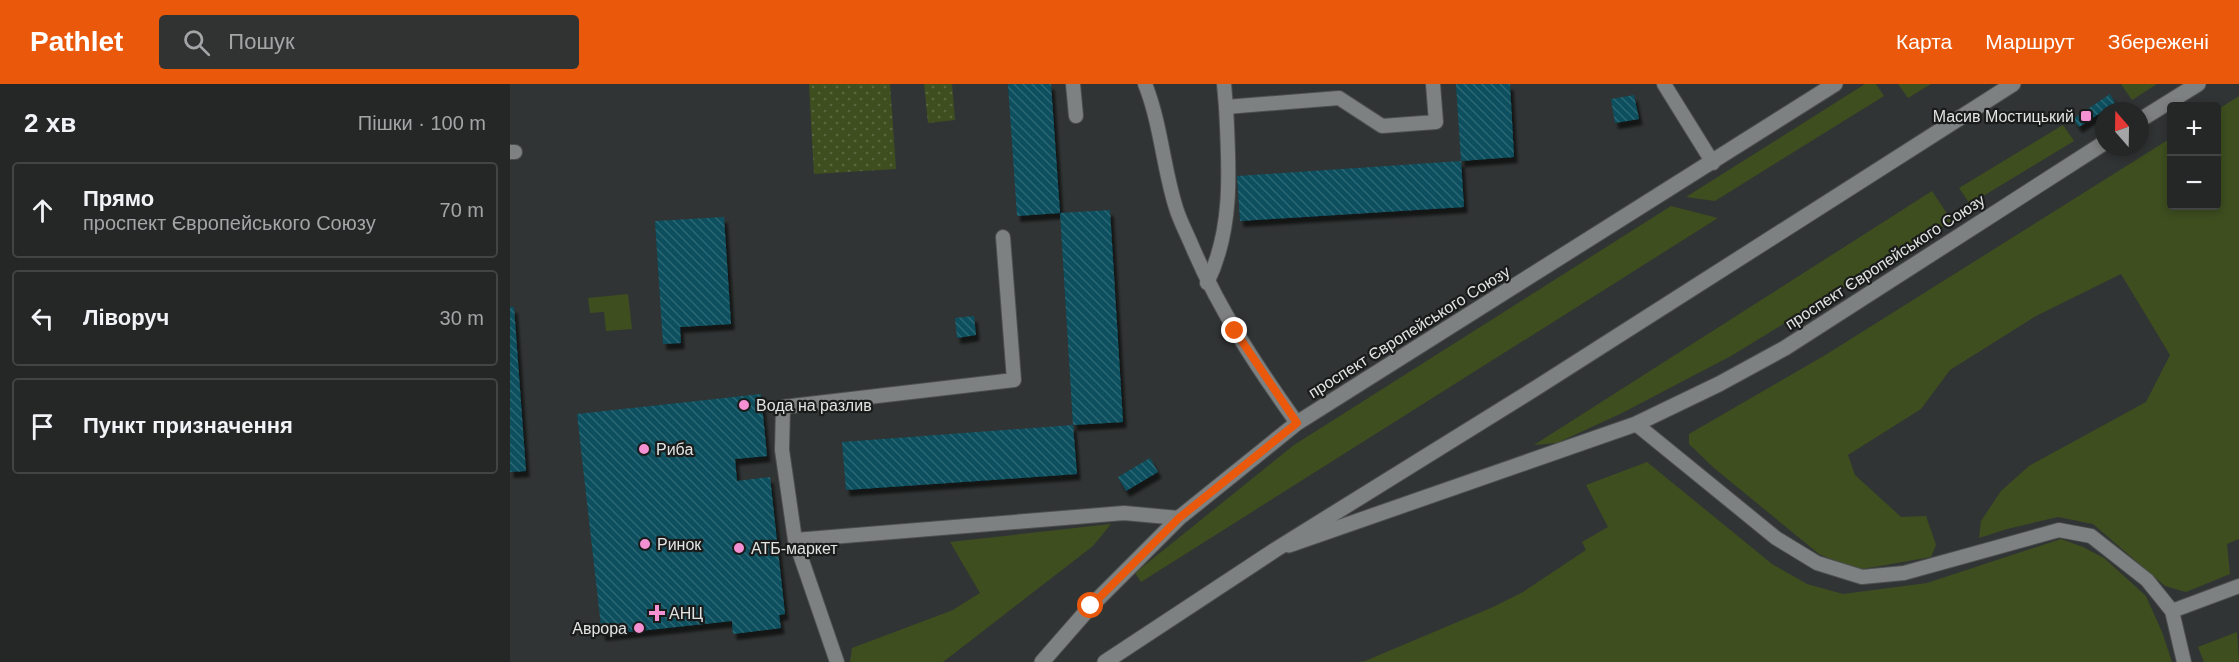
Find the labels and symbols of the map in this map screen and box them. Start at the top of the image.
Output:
north arrow [2095,102,2149,156]
place label: Масив Мостицький [1933,108,2074,125]
marker: Масив Мостицький [2079,109,2093,123]
street label: проспект Європейського Союзу [1782,191,1988,333]
street label: проспект Європейського Союзу [1305,263,1513,401]
route end [1221,317,1247,343]
place label: Вода на разлив [756,397,872,414]
marker: Вода на разлив [737,398,751,412]
place label: Риба [656,441,693,458]
marker: Риба [637,442,651,456]
place label: Ринок [657,536,702,553]
marker: Ринок [638,537,652,551]
place label: АТБ-маркет [751,540,838,557]
marker: АТБ-маркет [732,541,746,555]
route start [1077,592,1103,618]
place label: АНЦ [669,605,703,622]
marker: АНЦ [650,606,664,620]
place label: Аврора [572,620,627,637]
marker: Аврора [632,621,646,635]

